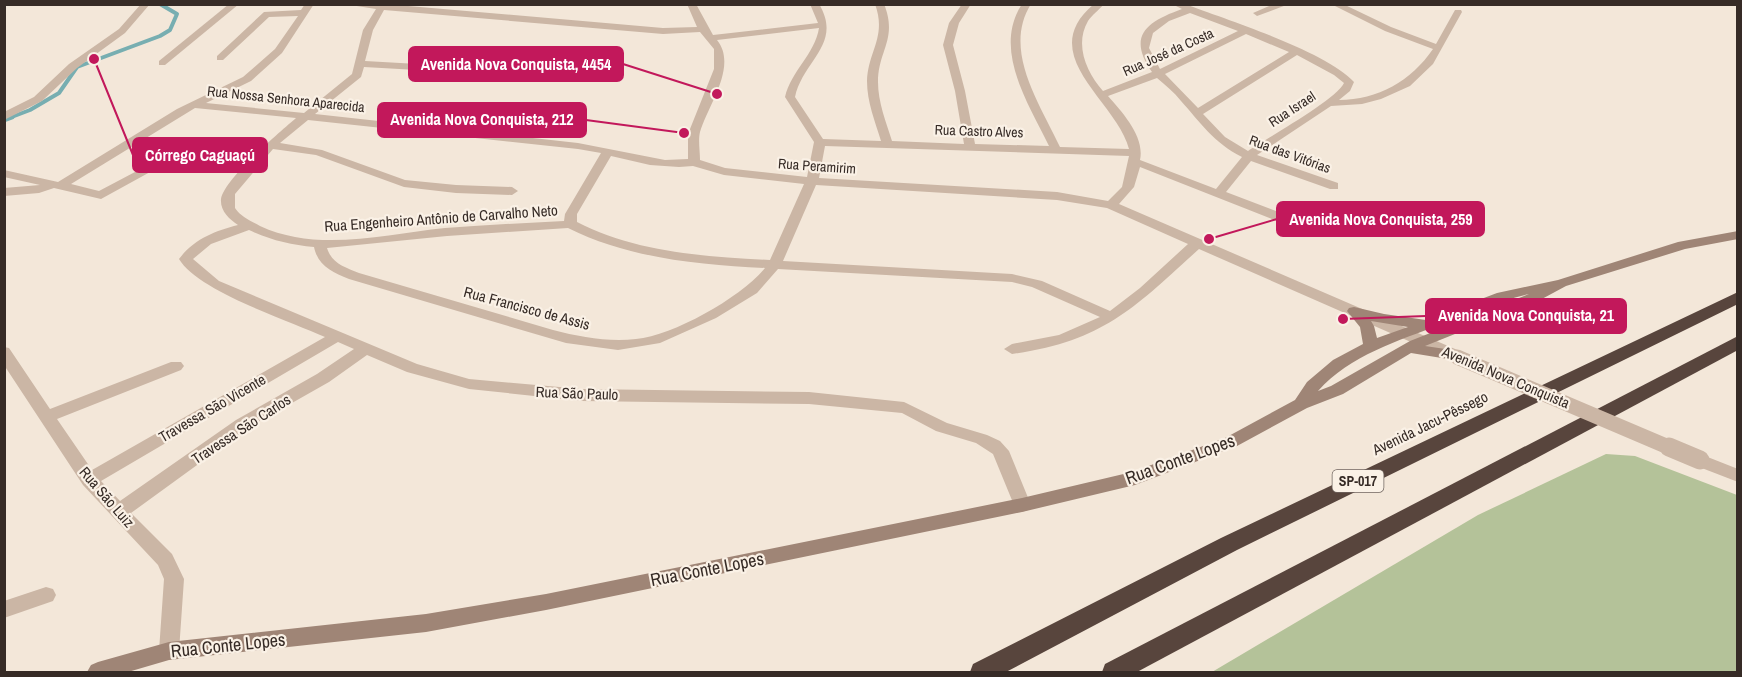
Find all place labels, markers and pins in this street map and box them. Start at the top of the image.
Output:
callout: Avenida Nova Conquista, 4454 [409,47,623,81]
callout: Avenida Nova Conquista, 212 [378,103,586,137]
callout: Córrego Caguaçú [133,138,267,172]
callout: Avenida Nova Conquista, 259 [1277,202,1484,236]
callout: Avenida Nova Conquista, 21 [1426,299,1626,333]

